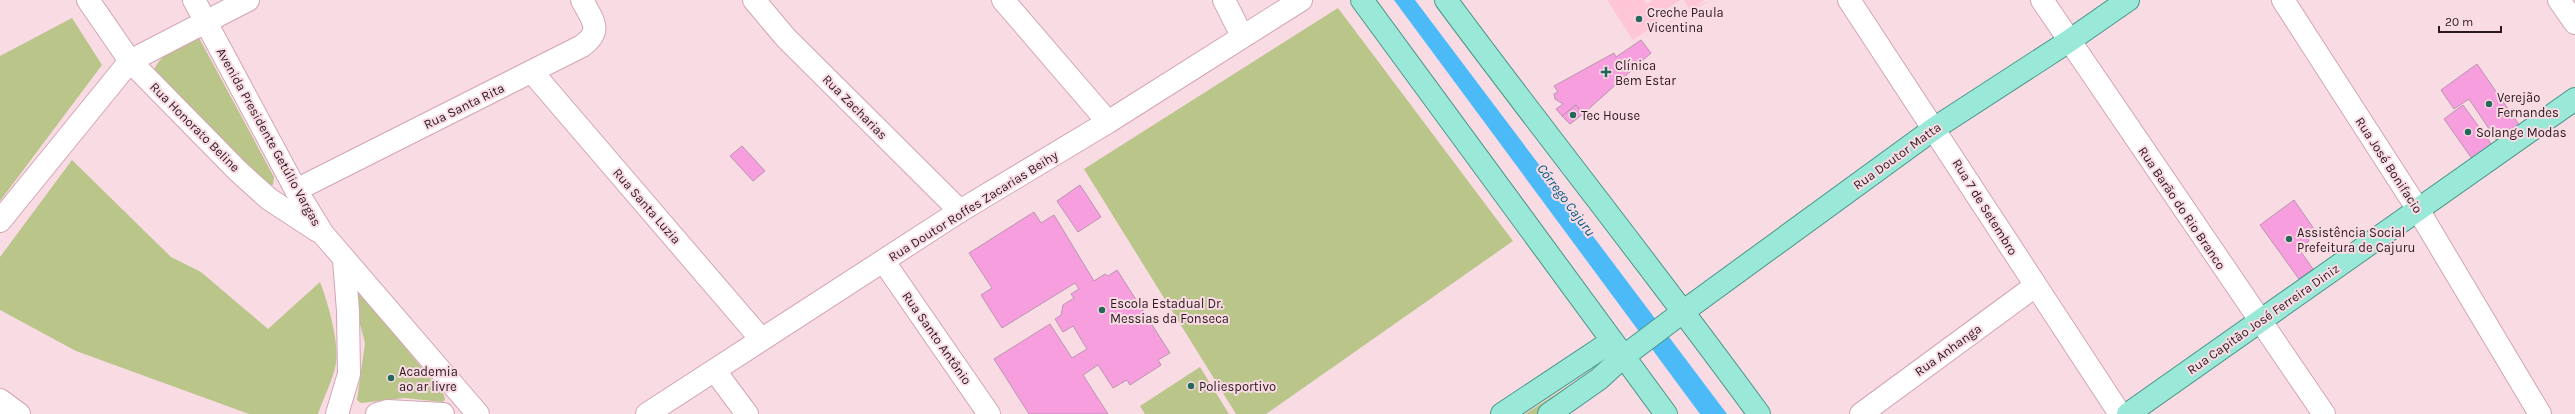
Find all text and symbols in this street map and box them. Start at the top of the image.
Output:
place label: Creche Paula Vicentina [1647,5,1724,35]
scale bar [2439,8,2501,34]
marker: Creche Paula Vicentina [1634,14,1644,24]
text: 20 m [2445,15,2473,29]
street label: Avenida Presidente Getúlio Vargas [214,45,325,229]
place label: Clínica Bem Estar [1615,58,1676,88]
marker: Clínica Bem Estar [1600,66,1612,78]
street label: Rua Zacharias [820,72,891,143]
street label: Rua Honorato Beline [147,79,243,175]
street label: Rua Santa Rita [421,80,507,132]
place label: Verejão Fernandes [2497,90,2559,120]
marker: Verejão Fernandes [2484,99,2494,109]
place label: Tec House [1581,108,1641,123]
marker: Tec House [1568,110,1578,120]
street label: Rua José Bonifacio [2352,114,2426,216]
street label: Rua Doutor Matta [1850,119,1944,193]
place label: Solange Modas [2476,125,2567,140]
marker: Solange Modas [2463,127,2473,137]
street label: Rua Barão do Rio Branco [2135,144,2229,272]
street label: Rua Doutor Roffes Zacarias Beihy [886,147,1060,265]
street label: Rua 7 de Setembro [1949,156,2021,258]
water label: Córrego Cajuru [1533,160,1599,240]
street label: Rua Santa Luzia [610,165,684,247]
place label: Assistência Social Prefeitura de Cajuru [2297,225,2415,255]
marker: Assistência Social Prefeitura de Cajuru [2284,234,2294,244]
street label: Rua Capitão José Ferreira Diniz [2184,261,2342,377]
street label: Rua Santo Antônio [899,289,975,387]
place label: Escola Estadual Dr. Messias da Fonseca [1110,296,1229,326]
marker: Escola Estadual Dr. Messias da Fonseca [1097,305,1107,315]
street label: Rua Anhanga [1912,321,1984,379]
place label: Academia ao ar livre [399,364,458,394]
marker: Academia ao ar livre [386,373,396,383]
place label: Poliesportivo [1199,379,1276,394]
marker: Poliesportivo [1186,381,1196,391]

